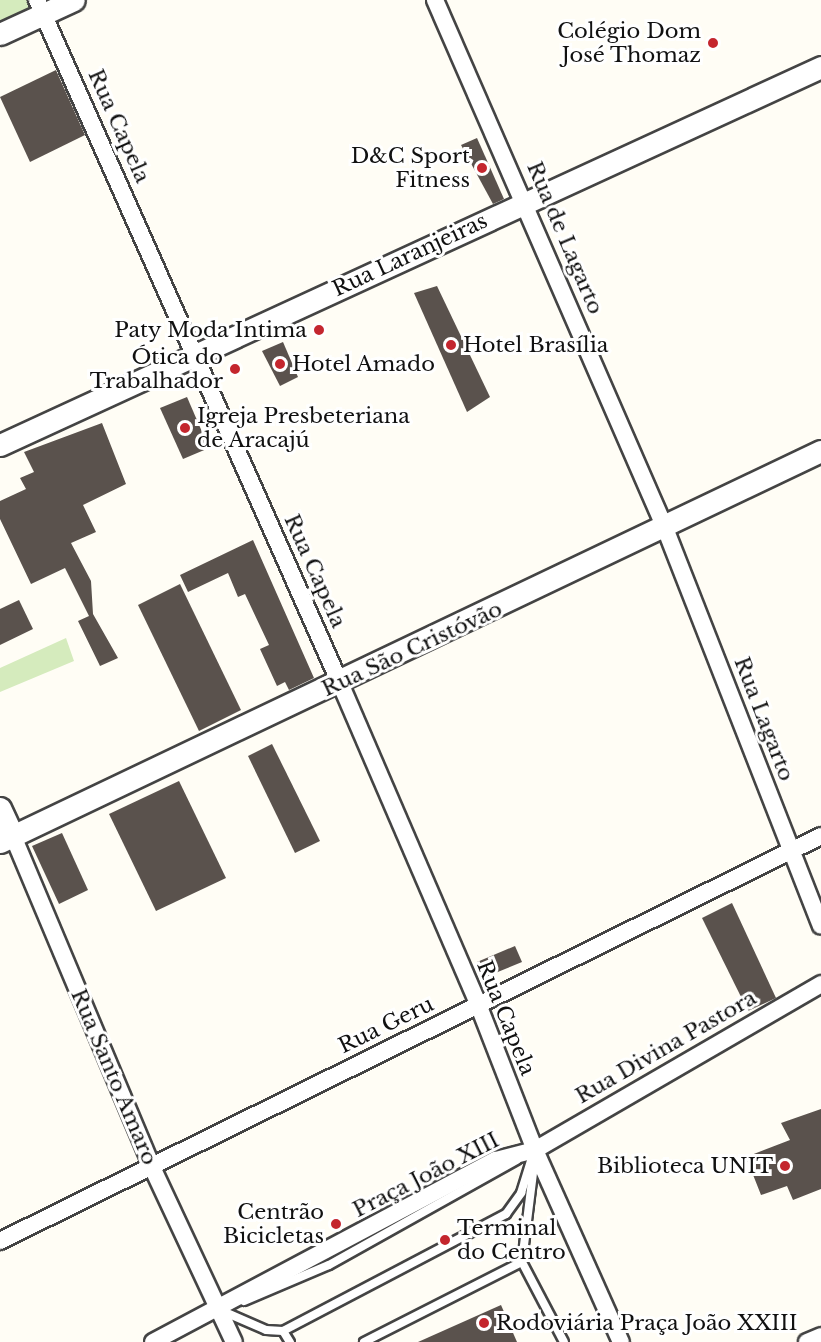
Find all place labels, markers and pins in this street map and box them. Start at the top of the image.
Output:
place label: Colégio Dom José Thomaz [557,18,701,68]
marker: Colégio Dom José Thomaz [706,36,720,50]
place label: D&C Sport Fitness [351,143,470,193]
marker: D&C Sport Fitness [475,161,489,175]
place label: Paty Moda Intima [113,317,307,343]
marker: Paty Moda Intima [312,323,326,337]
place label: Hotel Brasília [463,332,608,358]
marker: Hotel Brasília [444,338,458,352]
place label: Ótica do Trabalhador [90,344,223,394]
place label: Hotel Amado [292,351,436,377]
marker: Hotel Amado [273,357,287,371]
marker: Ótica do Trabalhador [228,362,242,376]
place label: Igreja Presbeteriana de Aracajú [197,403,410,453]
marker: Igreja Presbeteriana de Aracajú [178,421,192,435]
place label: Biblioteca UNIT [597,1153,773,1179]
marker: Biblioteca UNIT [778,1159,792,1173]
place label: Centrão Bicicletas [223,1199,324,1249]
place label: Terminal do Centro [457,1215,566,1265]
marker: Centrão Bicicletas [329,1217,343,1231]
marker: Terminal do Centro [438,1233,452,1247]
place label: Rodoviária Praça João XXIII [496,1310,798,1336]
marker: Rodoviária Praça João XXIII [477,1316,491,1330]

